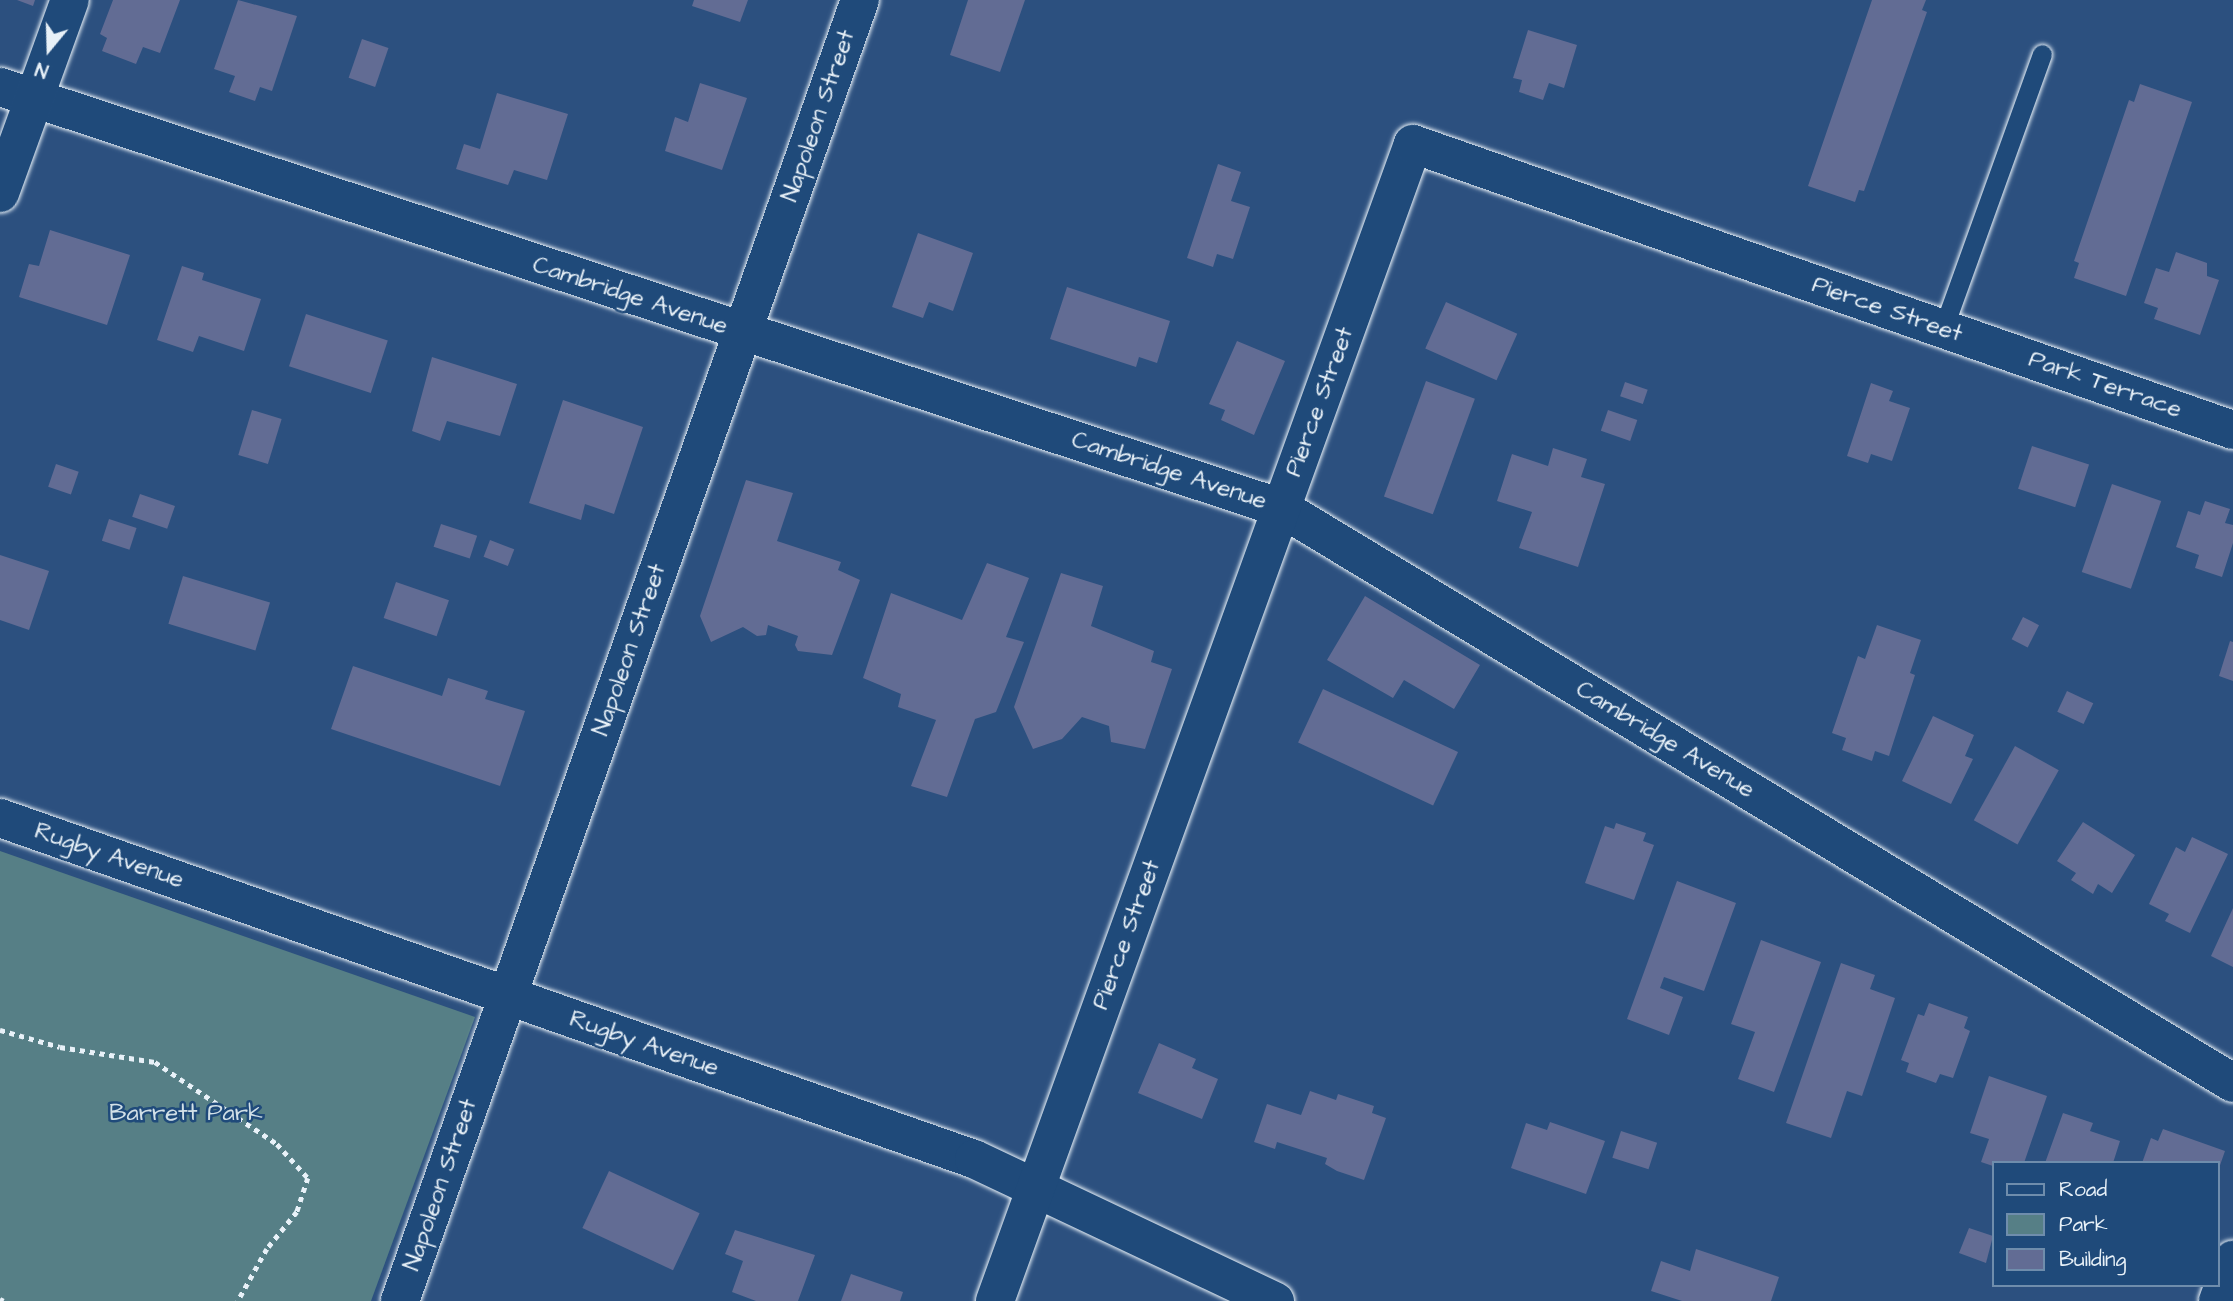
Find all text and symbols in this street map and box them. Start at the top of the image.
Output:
north arrow [14,14,84,84]
street label: Napoleon Street [776,26,862,206]
text: N [32,55,52,84]
street label: Cambridge Avenue [529,251,731,341]
street label: Pierce Street [1808,271,1966,349]
street label: Pierce Street [1280,323,1360,481]
street label: Park Terrace [2025,345,2185,425]
street label: Cambridge Avenue [1068,426,1270,516]
street label: Napoleon Street [587,560,673,740]
street label: Cambridge Avenue [1570,675,1760,805]
street label: Rugby Avenue [31,817,187,895]
street label: Pierce Street [1087,856,1167,1014]
street label: Rugby Avenue [566,1005,722,1083]
street label: Napoleon Street [398,1095,484,1275]
park label: Barrett Park [109,1100,263,1128]
legend [1992,1161,2219,1287]
text: Road [2059,1175,2107,1204]
text: Park [2059,1210,2108,1239]
text: Building [2059,1245,2126,1274]

